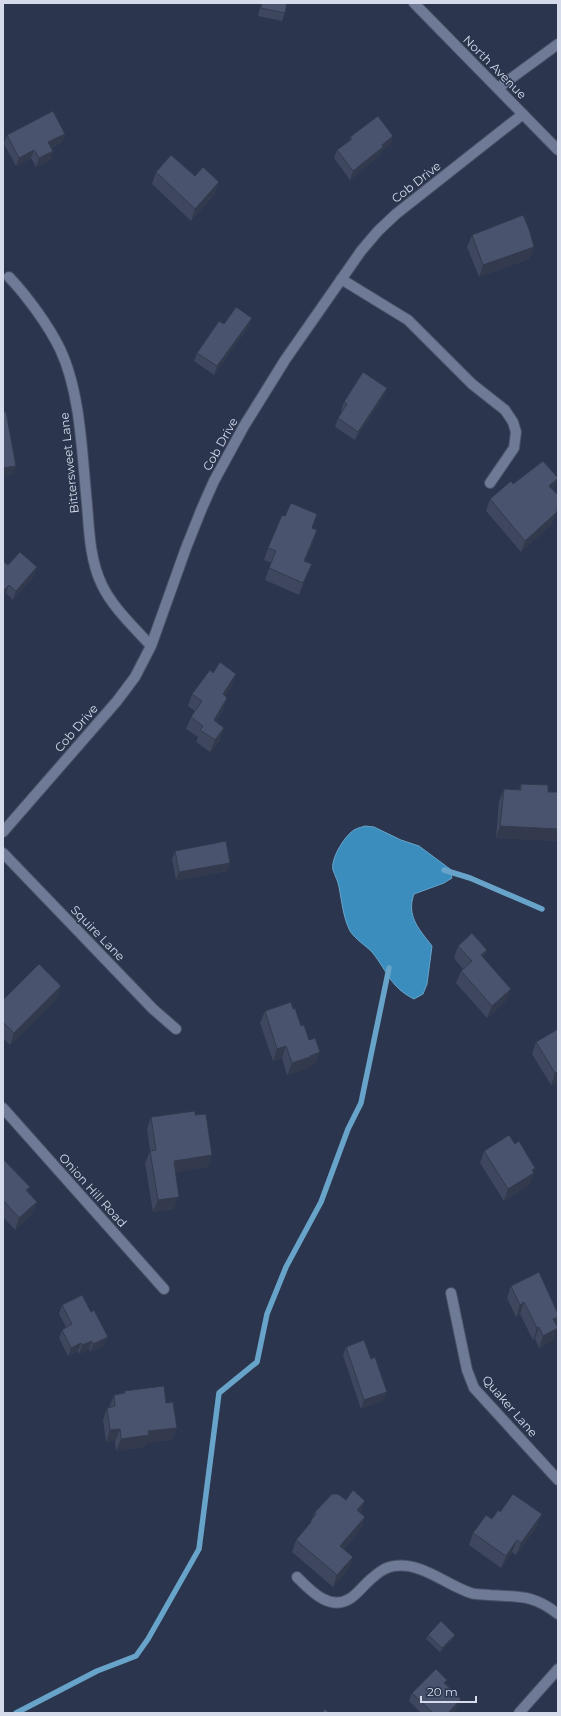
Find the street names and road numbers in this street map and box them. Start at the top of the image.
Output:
street label: North Avenue [460,32,530,102]
street label: Cob Drive [388,158,444,206]
street label: Bittersweet Lane [56,412,82,514]
street label: Cob Drive [199,415,241,473]
street label: Cob Drive [51,701,101,755]
street label: Squire Lane [68,902,128,964]
street label: Onion Hill Road [56,1150,130,1230]
street label: Quaker Lane [479,1372,541,1440]

